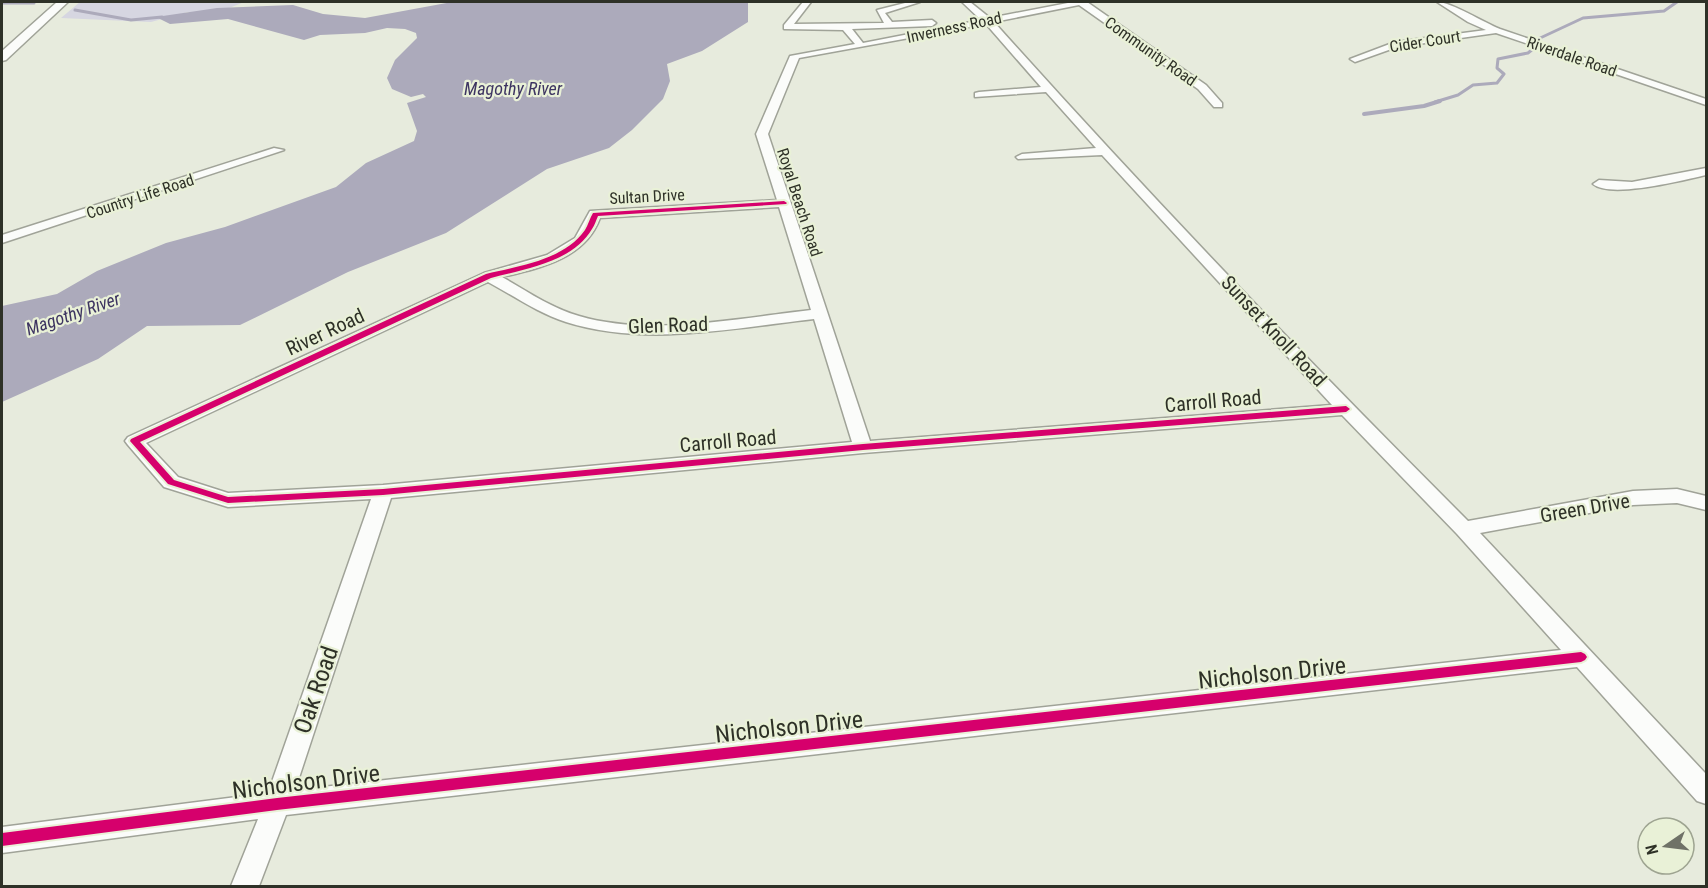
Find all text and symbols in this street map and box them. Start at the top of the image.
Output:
street label: Inverness Road [905,8,1003,47]
street label: Community Road [1101,13,1200,90]
street label: Cider Court [1388,26,1462,56]
street label: Riverdale Road [1524,32,1619,81]
water label: Magothy River [464,78,563,99]
street label: Royal Beach Road [773,146,826,259]
street label: Country Life Road [84,170,196,223]
street label: Sultan Drive [609,185,685,208]
street label: Sunset Knoll Road [1216,270,1332,392]
water label: Magothy River [23,287,123,339]
street label: River Road [282,303,368,361]
street label: Glen Road [627,312,709,338]
street label: Carroll Road [1164,385,1262,417]
street label: Carroll Road [679,425,777,457]
street label: Green Drive [1538,488,1632,528]
street label: Oak Road [288,643,344,737]
street label: Nicholson Drive [1197,651,1347,695]
street label: Nicholson Drive [714,705,864,749]
street label: Nicholson Drive [231,759,381,805]
north arrow [1636,816,1696,876]
text: N [1642,842,1662,857]

